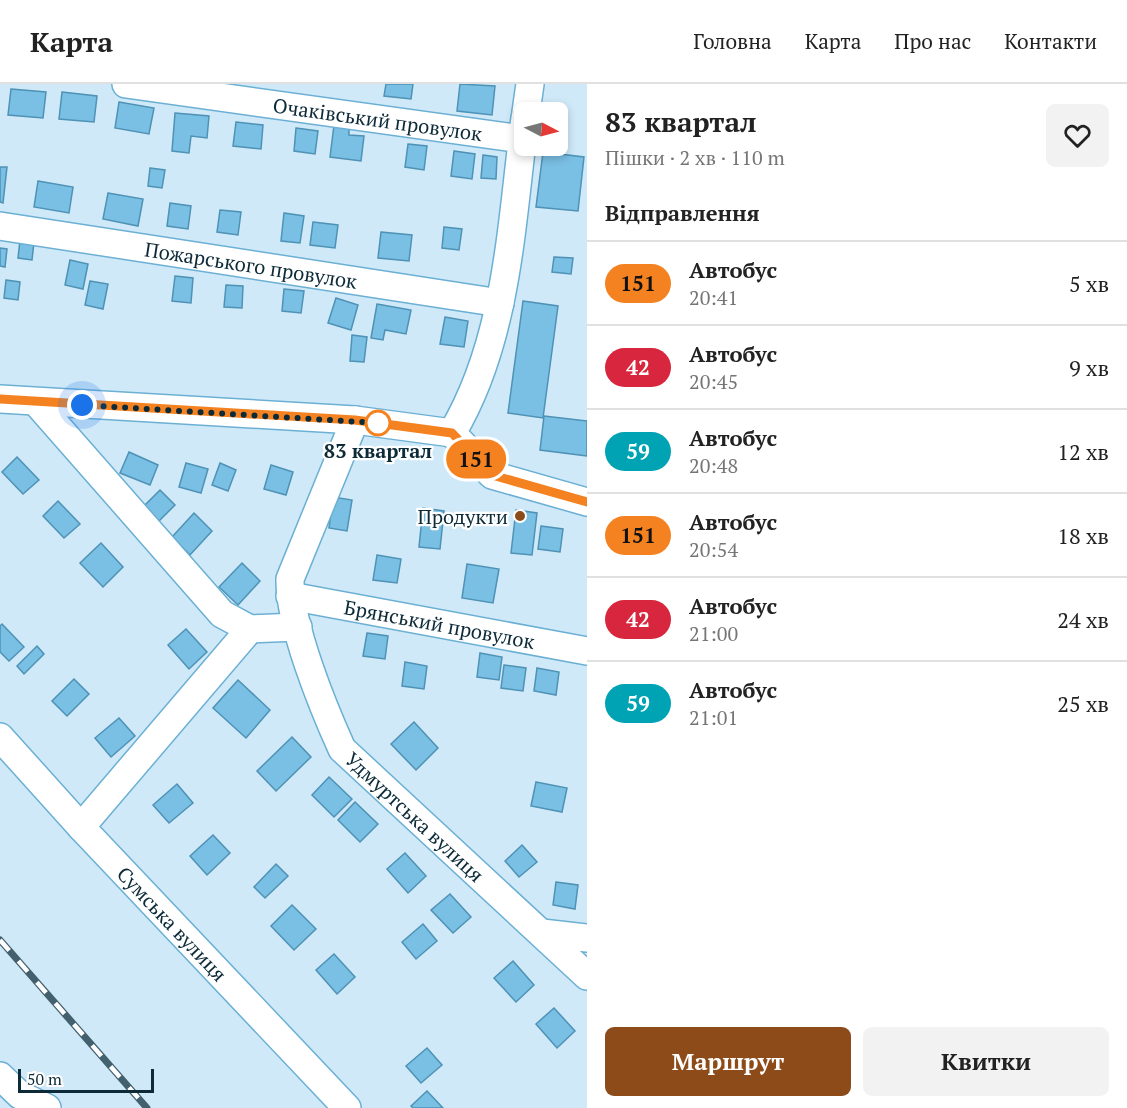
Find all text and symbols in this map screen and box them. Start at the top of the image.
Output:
text: Карта [30,23,113,60]
text: Головна [693,27,772,55]
text: Карта [805,27,861,55]
text: Про нас [894,27,971,55]
text: Контакти [1004,27,1097,55]
street label: Очакiвський провулок [271,91,484,147]
north arrow [514,102,568,156]
map controls [514,102,568,156]
text: 83 квартал [605,103,757,140]
button: heart [1046,104,1109,167]
text: Пішки · 2 хв · 110 m [605,144,785,171]
text: Відправлення [605,198,760,227]
street label: Пожарського провулок [143,235,359,294]
text: Автобус [689,255,777,284]
text: 151 [620,269,656,297]
text: 5 хв [1069,269,1109,298]
text: 20:41 [689,284,738,311]
text: Автобус [689,339,777,368]
text: 42 [626,353,650,381]
text: 9 хв [1069,353,1109,382]
text: 20:45 [689,368,738,395]
your location [67,390,97,420]
marker: 83 квартал [365,410,391,436]
text: Автобус [689,423,777,452]
place label: 83 квартал [324,437,432,464]
text: 59 [626,437,650,465]
text: 12 хв [1057,437,1109,466]
line badge: 151 [442,440,510,478]
text: 151 [458,445,494,473]
text: 20:48 [689,452,738,479]
place label: Продукти [417,503,508,530]
text: Автобус [689,507,777,536]
marker: Продукти [513,509,527,523]
text: 151 [620,521,656,549]
text: 18 хв [1057,521,1109,550]
text: 20:54 [689,536,738,563]
text: Автобус [689,591,777,620]
street label: Брянський провулок [342,593,537,655]
text: 42 [626,605,650,633]
text: 24 хв [1057,605,1109,634]
text: 21:00 [689,620,738,647]
text: Автобус [689,675,777,704]
text: 59 [626,689,650,717]
text: 25 хв [1057,689,1109,718]
text: 21:01 [689,704,738,731]
street label: Удмуртська вулиця [340,746,490,888]
street label: Сумська вулиця [111,860,233,987]
button: Маршрут [605,1027,851,1096]
button: Квитки [863,1027,1109,1096]
scale bar [18,1066,154,1094]
text: 50 m [27,1068,62,1090]

